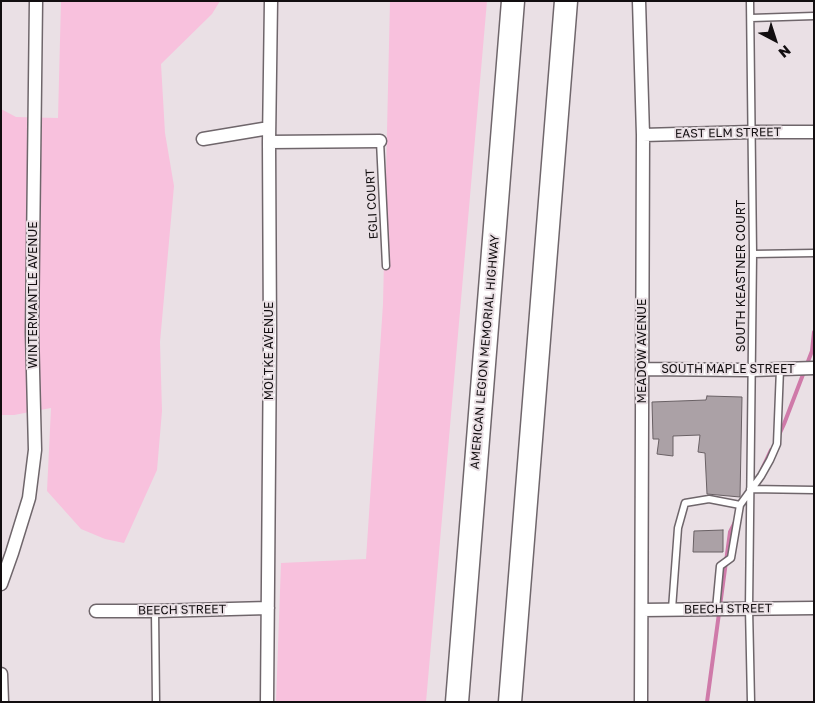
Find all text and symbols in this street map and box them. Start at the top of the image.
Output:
north arrow [750,15,800,65]
text: N [775,42,795,62]
street label: EAST ELM STREET [675,125,781,141]
street label: EGLI COURT [363,168,381,240]
street label: SOUTH KEASTNER COURT [734,200,748,352]
street label: WINTERMANTLE AVENUE [26,222,40,368]
street label: AMERICAN LEGION MEMORIAL HIGHWAY [468,234,502,470]
street label: MEADOW AVENUE [635,299,649,403]
street label: MOLTKE AVENUE [262,302,276,400]
street label: SOUTH MAPLE STREET [661,362,795,376]
street label: BEECH STREET [684,601,772,617]
street label: BEECH STREET [138,602,226,618]

